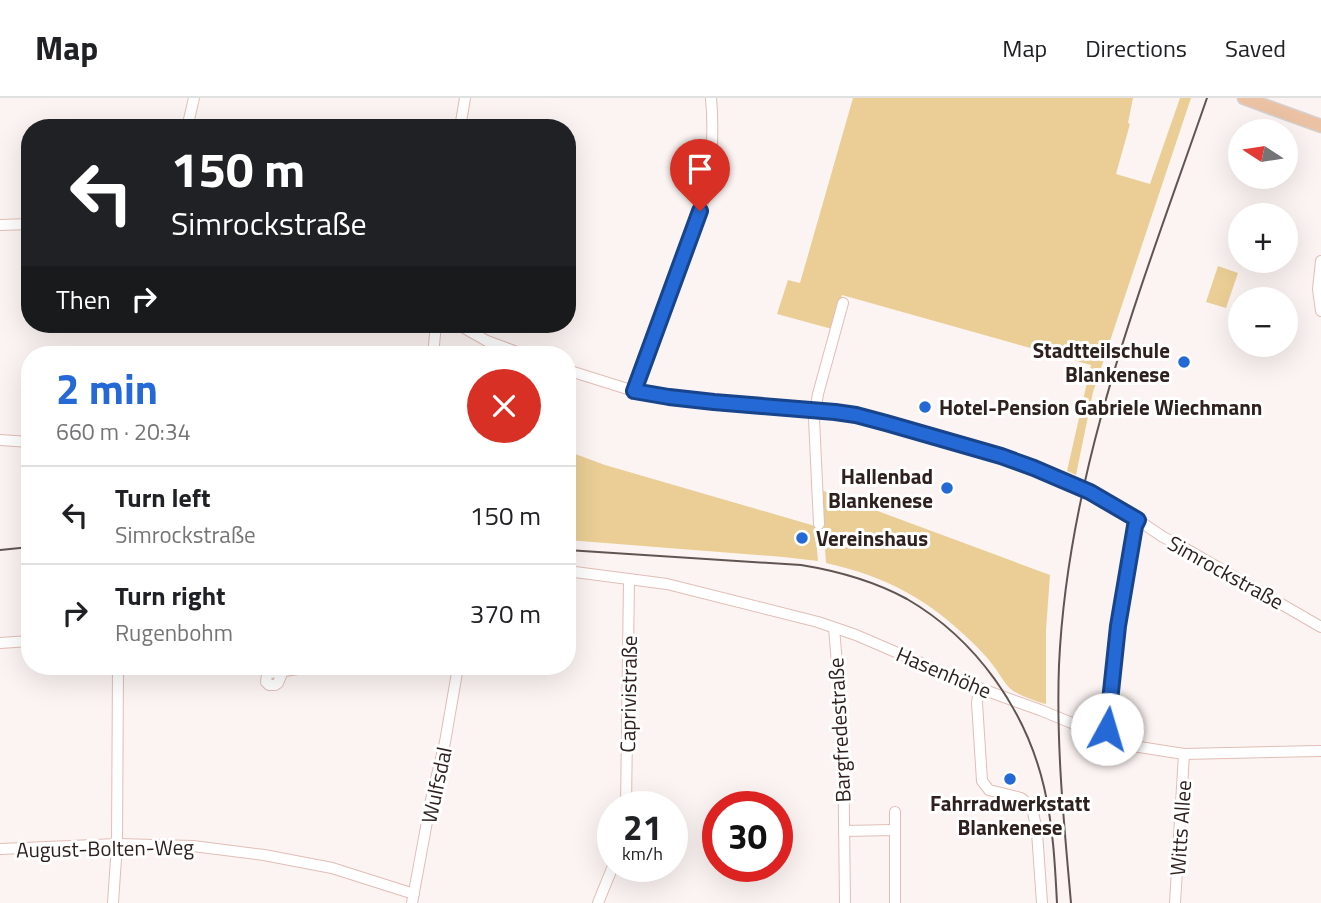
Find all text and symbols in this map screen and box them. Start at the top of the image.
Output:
text: Map [35,23,98,73]
text: Map [1002,30,1047,66]
text: Directions [1085,30,1187,66]
text: Saved [1225,30,1286,66]
north arrow [1228,119,1298,189]
map controls [1228,119,1298,357]
text: 150 m [171,131,305,206]
pin [670,139,730,211]
icon: left [56,147,147,238]
icon: arrive [681,150,719,188]
text: Simrockstraße [171,199,367,247]
button: + [1228,203,1298,273]
text: Then [56,280,111,319]
icon: right [125,280,163,318]
button: − [1228,287,1298,357]
place label: Stadtteilschule Blankenese [1033,334,1170,390]
marker: Stadtteilschule Blankenese [1176,354,1192,370]
text: 2 min [56,356,158,420]
button: close [467,369,541,443]
place label: Hotel-Pension Gabriele Wiechmann [939,391,1262,423]
marker: Hotel-Pension Gabriele Wiechmann [917,399,933,415]
text: 660 m · 20:34 [56,414,191,449]
place label: Hallenbad Blankenese [828,460,933,516]
text: Turn left [115,478,210,517]
marker: Hallenbad Blankenese [939,480,955,496]
icon: left [56,496,94,534]
text: 150 m [470,496,541,535]
text: Simrockstraße [115,517,256,552]
place label: Vereinshaus [816,522,928,554]
street label: Simrockstraße [1162,527,1290,617]
marker: Vereinshaus [794,530,810,546]
text: Turn right [115,576,226,615]
icon: right [56,594,94,632]
text: 370 m [470,594,541,633]
text: Rugenbohm [115,615,233,650]
street label: Caprivistraße [611,635,645,753]
street label: Hasenhöhe [891,638,997,706]
street label: Bargfredestraße [819,657,859,803]
position arrow [1070,692,1144,766]
street label: Wulfsdal [412,744,460,826]
marker: Fahrradwerkstatt Blankenese [1002,771,1018,787]
street label: Witts Allee [1161,779,1199,877]
place label: Fahrradwerkstatt Blankenese [930,787,1090,843]
speed limit sign: 30 [702,791,793,882]
text: 21 [623,800,662,854]
street label: August-Bolten-Weg [16,830,194,866]
text: km/h [622,840,663,867]

